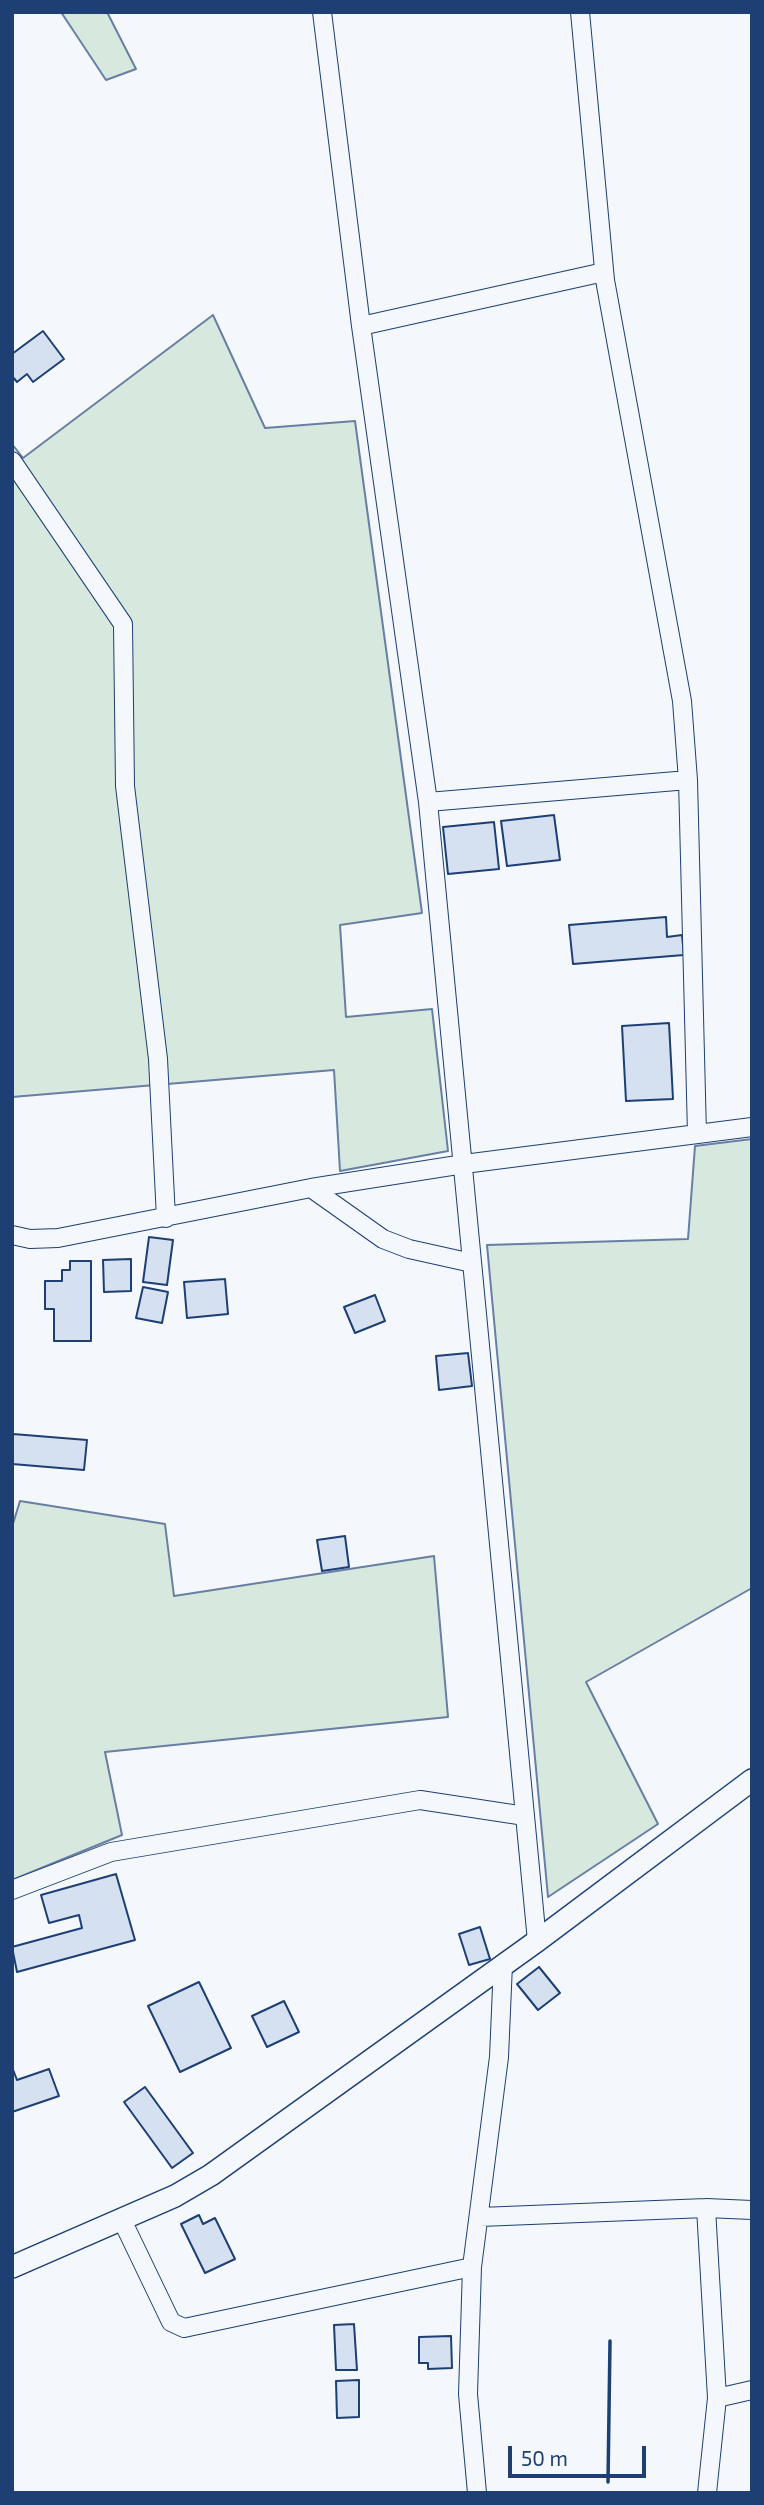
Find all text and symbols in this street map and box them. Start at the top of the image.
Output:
scale bar [512,2432,650,2476]
text: 50 m [521,2445,568,2470]

